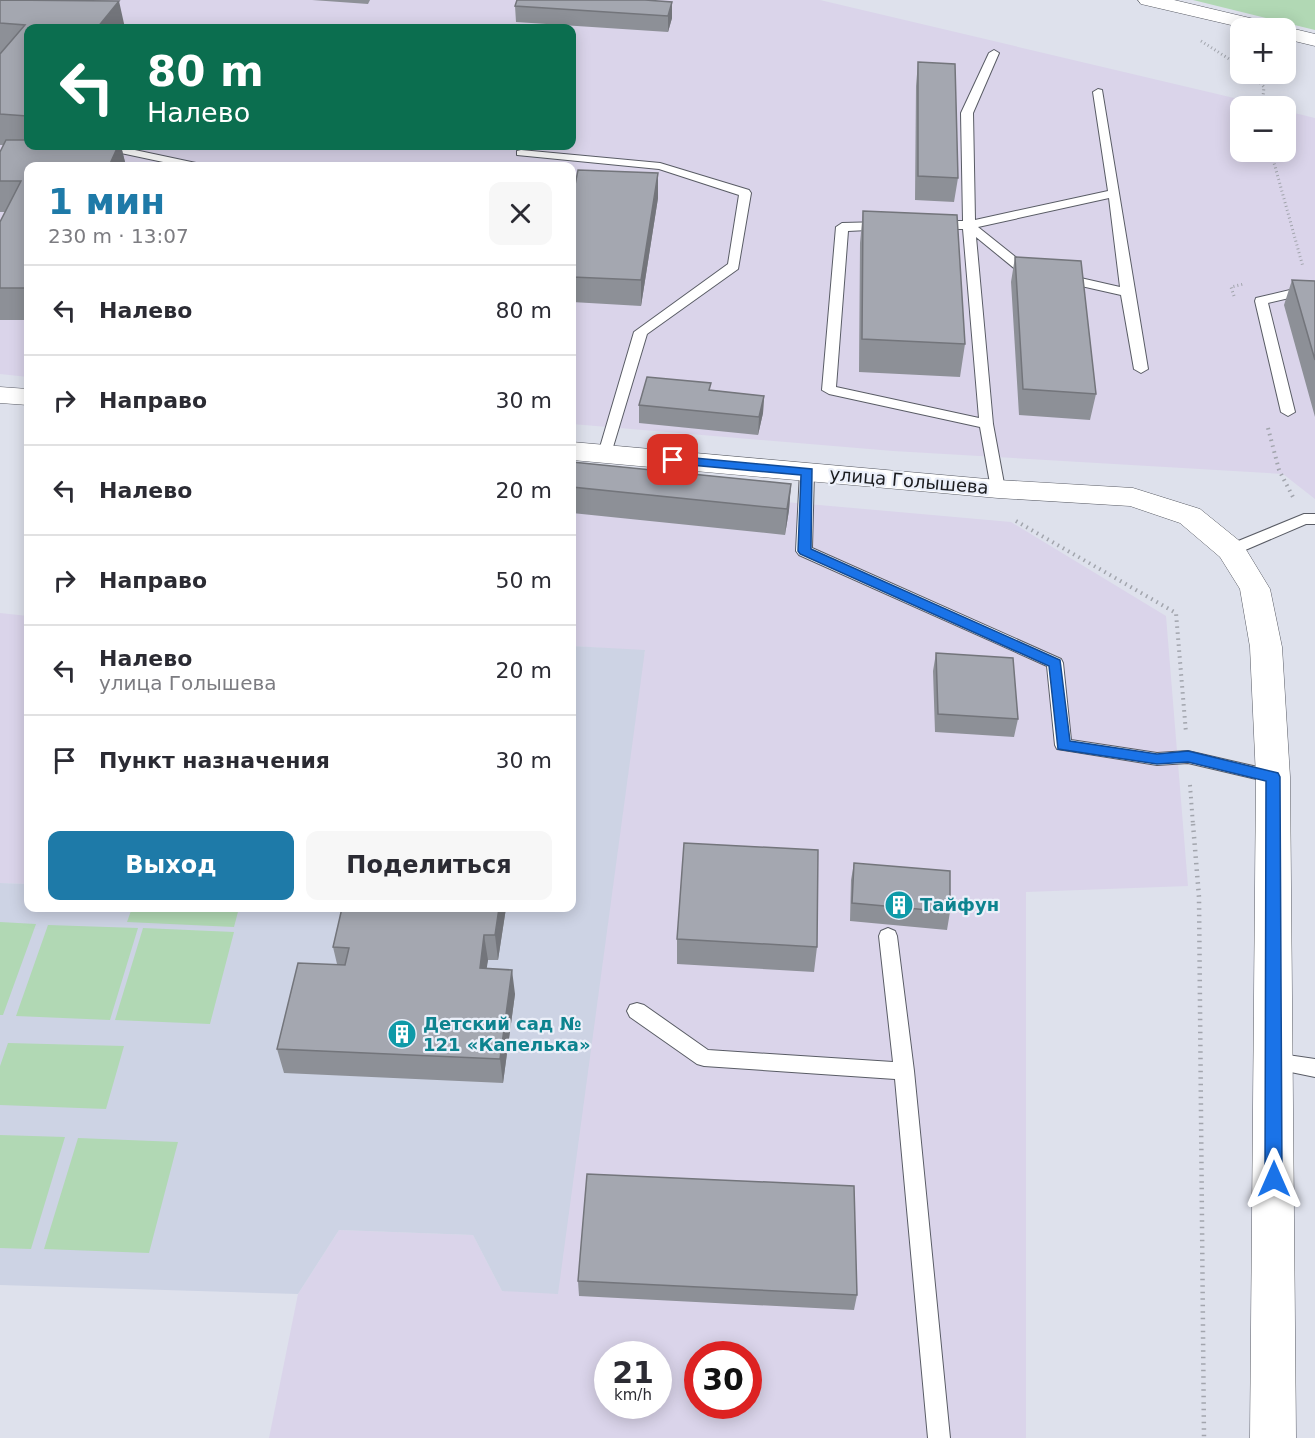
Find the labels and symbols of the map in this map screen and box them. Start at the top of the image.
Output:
pin [647,434,698,485]
street label: улица Голышева [829,463,990,498]
building icon: Тайфун [883,889,915,921]
place label: Тайфун [920,894,999,915]
place label: Детский сад № 121 «Капелька» [423,1013,591,1055]
building icon: Детский сад № 121 «Капелька» [386,1018,418,1050]
position arrow [1242,1147,1306,1211]
speed limit sign: 30 [684,1341,762,1419]

